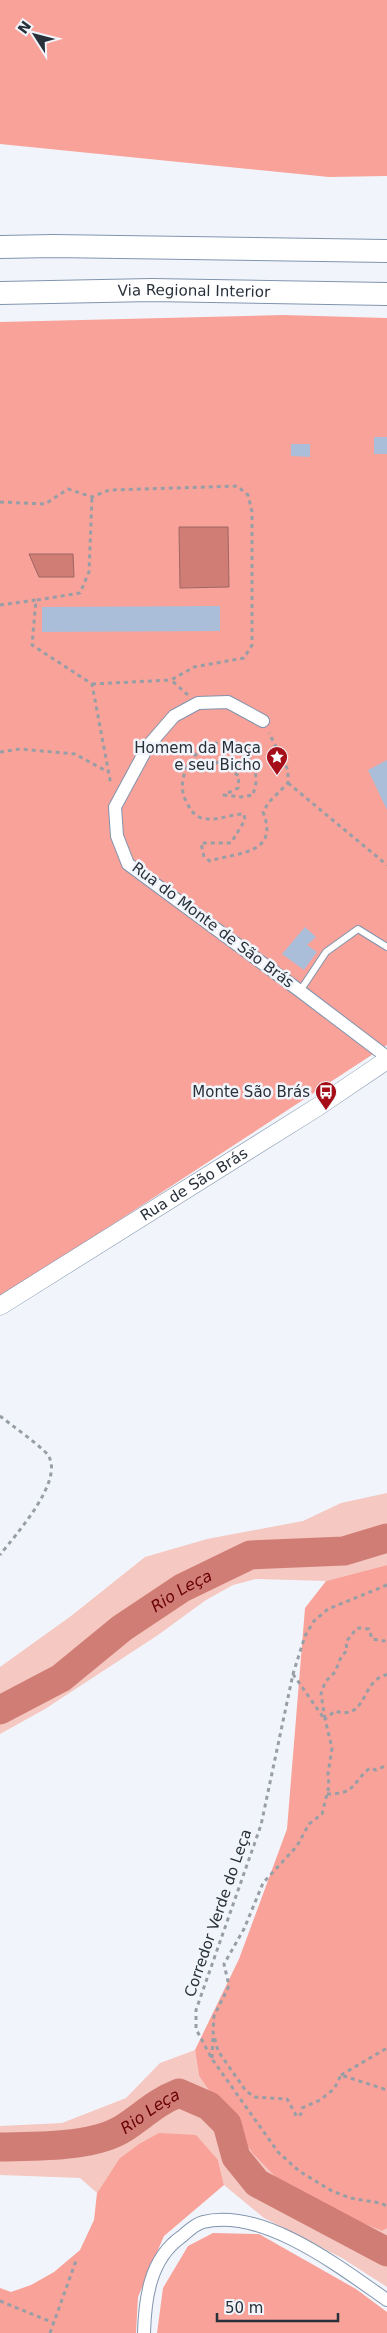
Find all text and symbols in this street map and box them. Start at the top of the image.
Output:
north arrow [10,10,60,60]
text: N [15,18,34,37]
street label: Via Regional Interior [118,281,271,301]
place label: Homem da Maça e seu Bicho [134,739,261,774]
place icon: Homem da Maça e seu Bicho [265,745,289,776]
street label: Rua do Monte de São Brás [129,858,298,992]
bus stop icon: Monte São Brás [314,1080,338,1111]
place label: Monte São Brás [192,1083,310,1101]
street label: Rua de São Brás [137,1144,251,1225]
water label: Rio Leça [147,1566,215,1616]
street label: Corredor Verde do Leça [181,1827,255,1999]
water label: Rio Leça [117,2085,183,2138]
scale bar [217,2290,338,2322]
text: 50 m [225,2299,263,2317]

